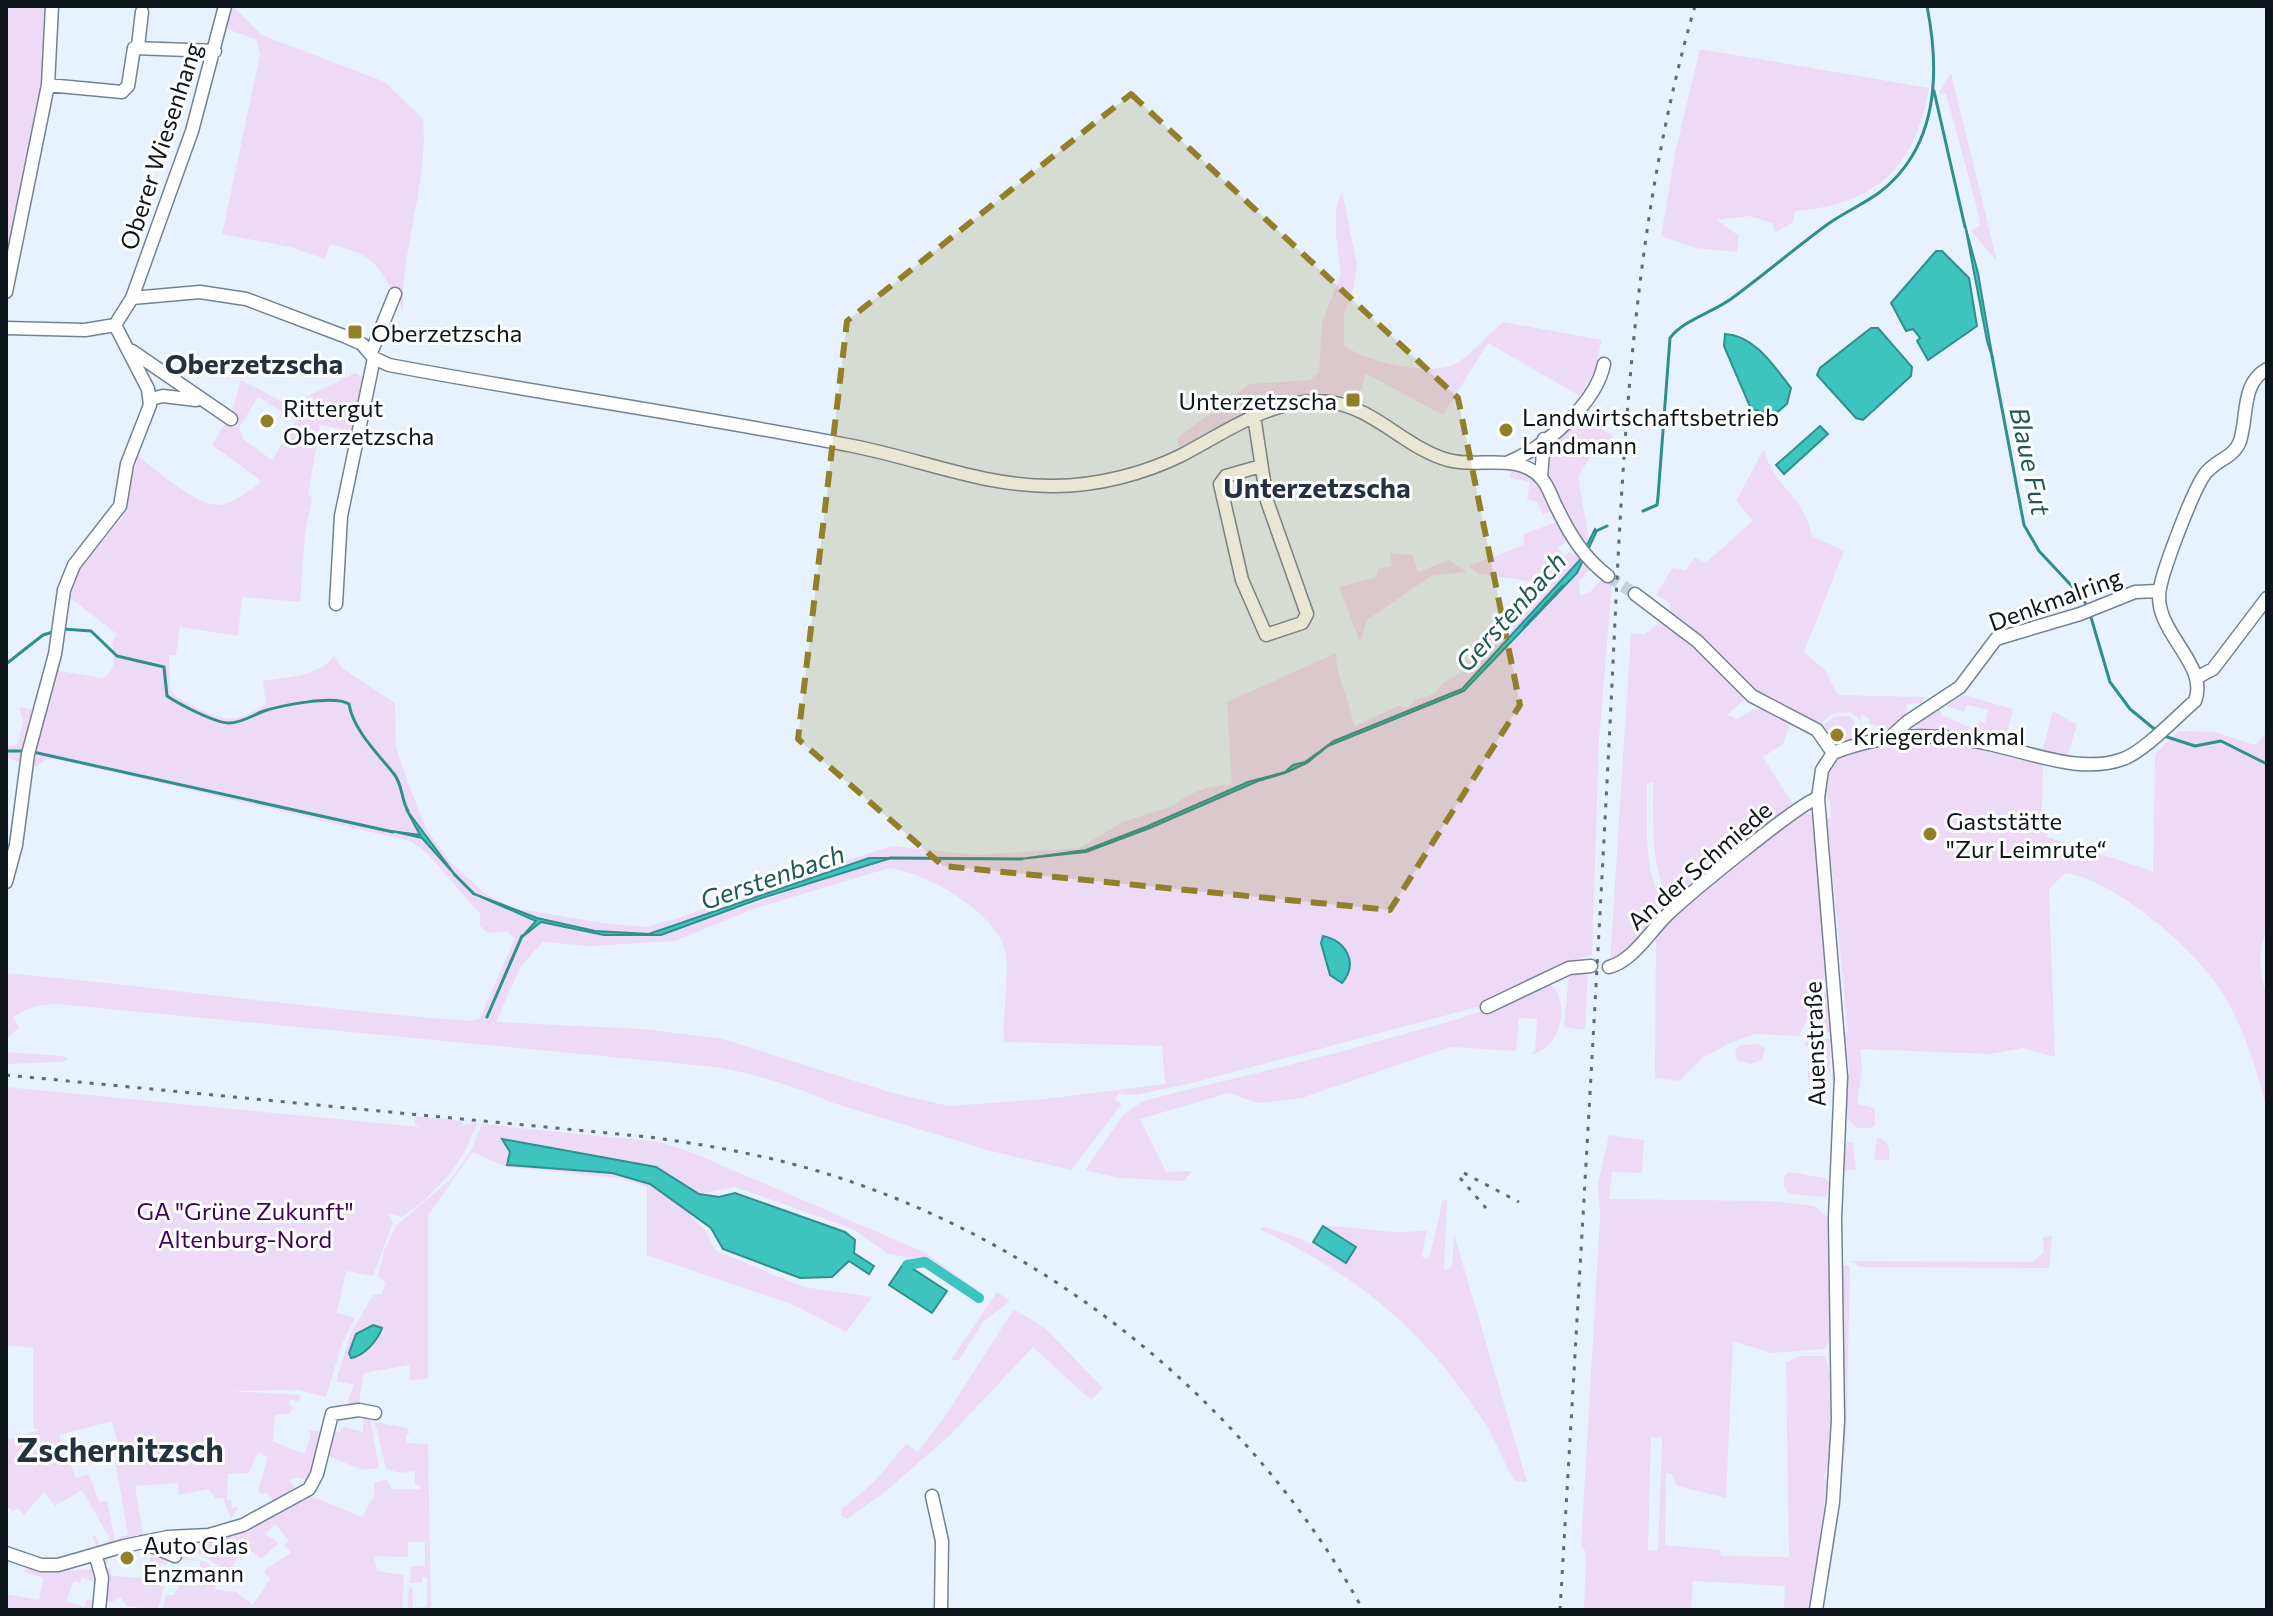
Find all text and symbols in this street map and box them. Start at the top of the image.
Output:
street label: Oberer Wiesenhang [113,39,207,253]
place label: Oberzetzscha [371,318,522,347]
marker: Oberzetzscha [346,323,364,341]
district label: Oberzetzscha [165,346,343,380]
place label: Unterzetzscha [1179,386,1337,415]
marker: Unterzetzscha [1344,391,1362,409]
place label: Rittergut Oberzetzscha [283,393,434,450]
place label: Landwirtschaftsbetrieb Landmann [1522,402,1779,459]
water label: Blaue Fut [2004,404,2058,519]
marker: Rittergut Oberzetzscha [258,412,276,430]
marker: Landwirtschaftsbetrieb Landmann [1497,421,1515,439]
district label: Unterzetzscha [1223,470,1411,504]
water label: Gerstenbach [1448,545,1572,677]
street label: Denkmalring [1985,562,2125,636]
place label: Kriegerdenkmal [1853,721,2025,750]
marker: Kriegerdenkmal [1828,726,1846,744]
street label: An der Schmiede [1621,794,1777,936]
place label: Gaststätte "Zur Leimrute“ [1946,806,2106,863]
marker: Gaststätte "Zur Leimrute“ [1921,825,1939,843]
water label: Gerstenbach [696,837,848,915]
street label: Auenstraße [1797,981,1831,1107]
park label: GA "Grüne Zukunft" Altenburg-Nord [136,1196,354,1253]
district label: Zschernitzsch [16,1429,224,1469]
place label: Auto Glas Enzmann [143,1530,249,1587]
marker: Auto Glas Enzmann [118,1549,136,1567]

